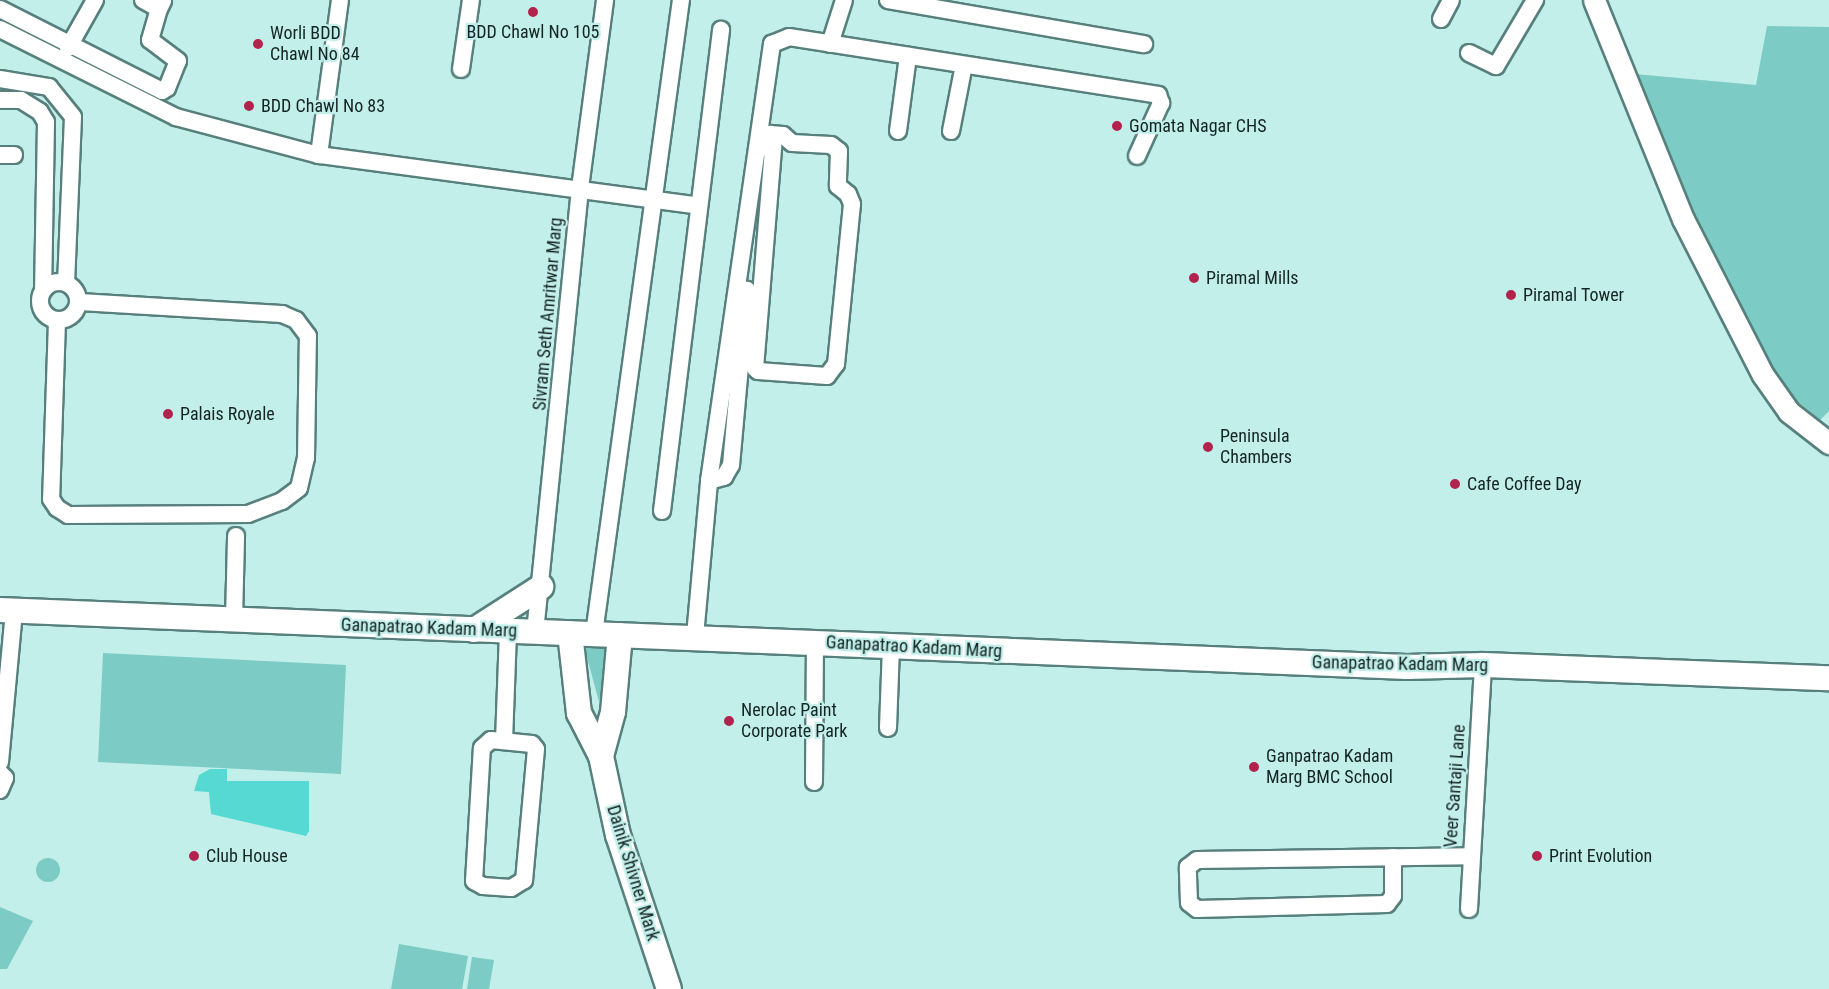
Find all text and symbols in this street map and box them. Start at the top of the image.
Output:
marker: BDD Chawl No 105 [526,5,540,19]
place label: BDD Chawl No 105 [467,21,599,43]
place label: Worli BDD Chawl No 84 [270,23,360,66]
marker: Worli BDD Chawl No 84 [251,37,265,51]
place label: BDD Chawl No 83 [261,95,385,117]
marker: BDD Chawl No 83 [242,99,256,113]
place label: Gomata Nagar CHS [1129,115,1267,137]
marker: Gomata Nagar CHS [1110,119,1124,133]
street label: Sivram Seth Amritwar Marg [529,217,567,411]
place label: Piramal Mills [1206,267,1298,289]
marker: Piramal Mills [1187,271,1201,285]
place label: Piramal Tower [1523,284,1624,306]
marker: Piramal Tower [1504,288,1518,302]
place label: Palais Royale [180,403,275,425]
marker: Palais Royale [161,407,175,421]
place label: Peninsula Chambers [1220,426,1292,468]
marker: Peninsula Chambers [1201,440,1215,454]
place label: Cafe Coffee Day [1467,473,1582,495]
marker: Cafe Coffee Day [1448,477,1462,491]
street label: Ganapatrao Kadam Marg [340,614,518,642]
street label: Ganapatrao Kadam Marg [825,632,1003,662]
street label: Ganapatrao Kadam Marg [1312,652,1488,676]
place label: Nerolac Paint Corporate Park [741,700,847,742]
marker: Nerolac Paint Corporate Park [722,714,736,728]
street label: Veer Santaji Lane [1440,724,1470,848]
place label: Ganpatrao Kadam Marg BMC School [1266,746,1393,789]
marker: Ganpatrao Kadam Marg BMC School [1247,760,1261,774]
street label: Dainik Shivner Mark [602,803,664,943]
place label: Club House [206,845,288,867]
place label: Print Evolution [1549,845,1652,867]
marker: Club House [187,849,201,863]
marker: Print Evolution [1530,849,1544,863]

